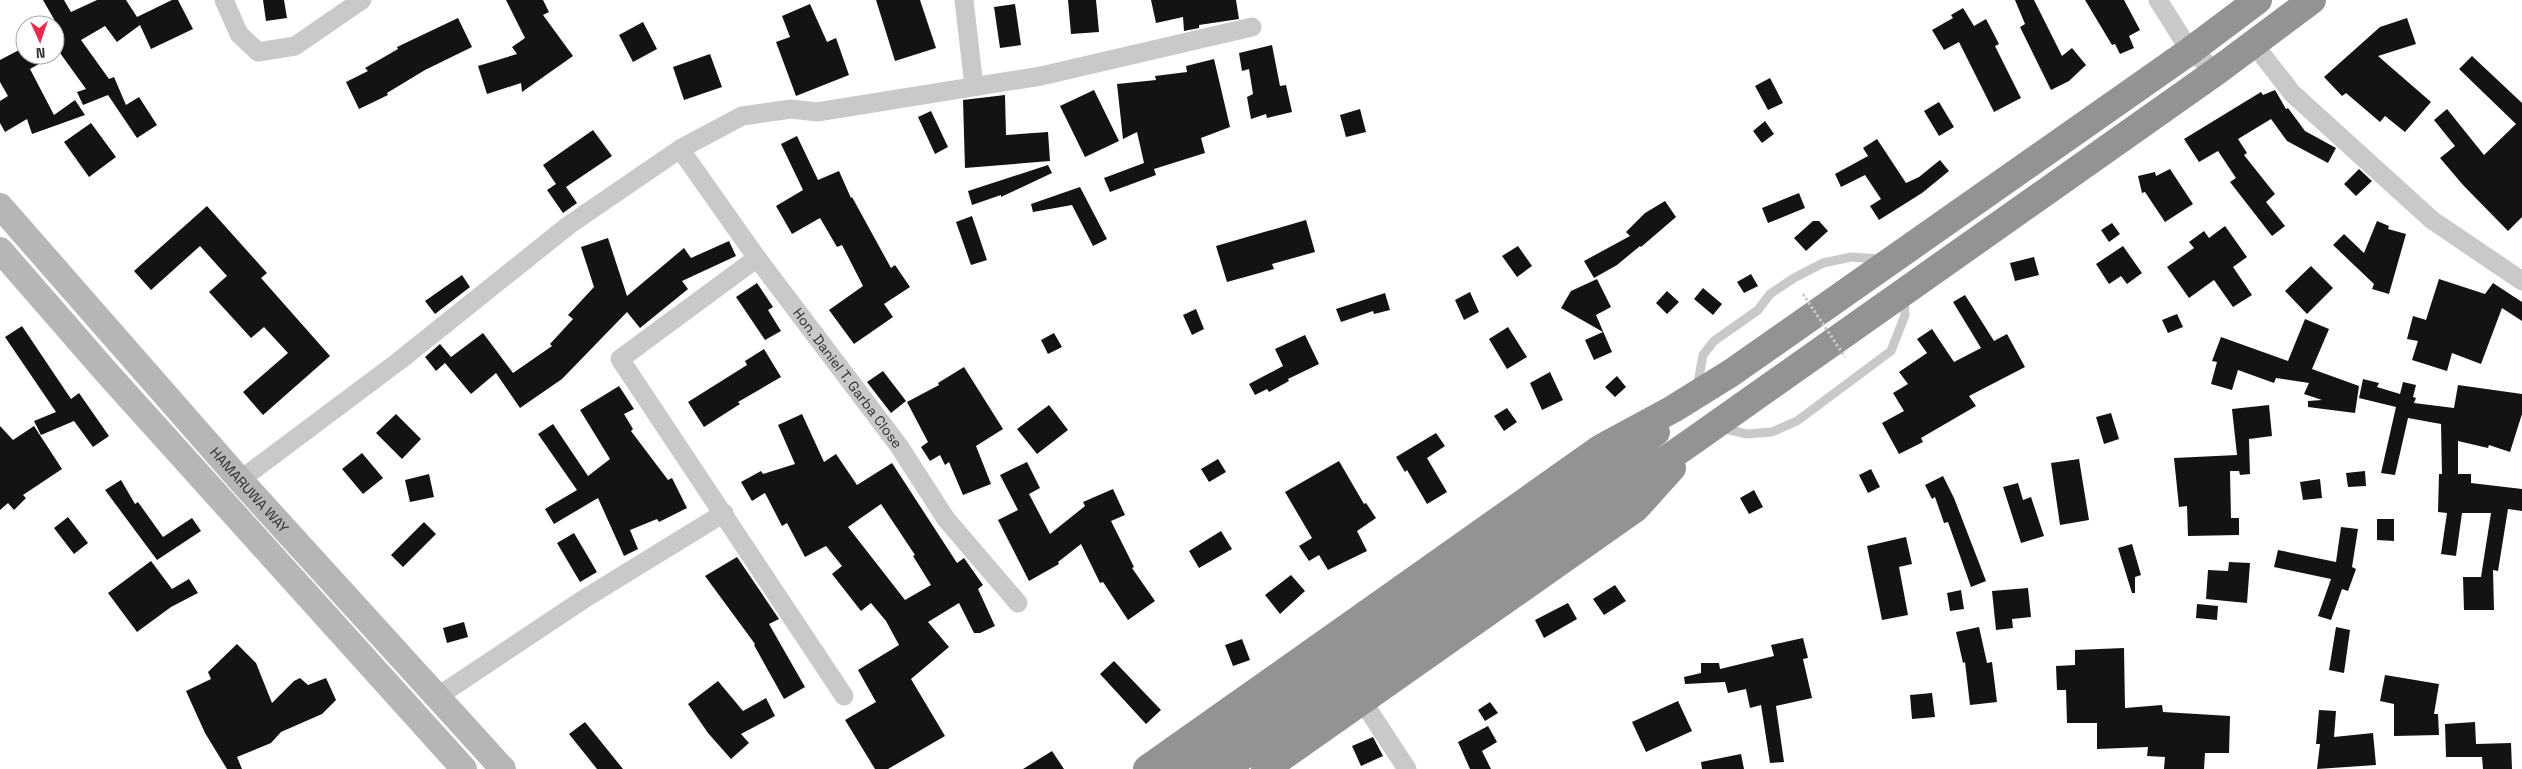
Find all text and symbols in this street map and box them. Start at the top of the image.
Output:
north arrow [15,15,65,65]
text: N [36,44,46,62]
street label: Hon. Daniel T. Garba Close [789,304,907,452]
street label: HAMARUWA WAY [206,443,293,537]

